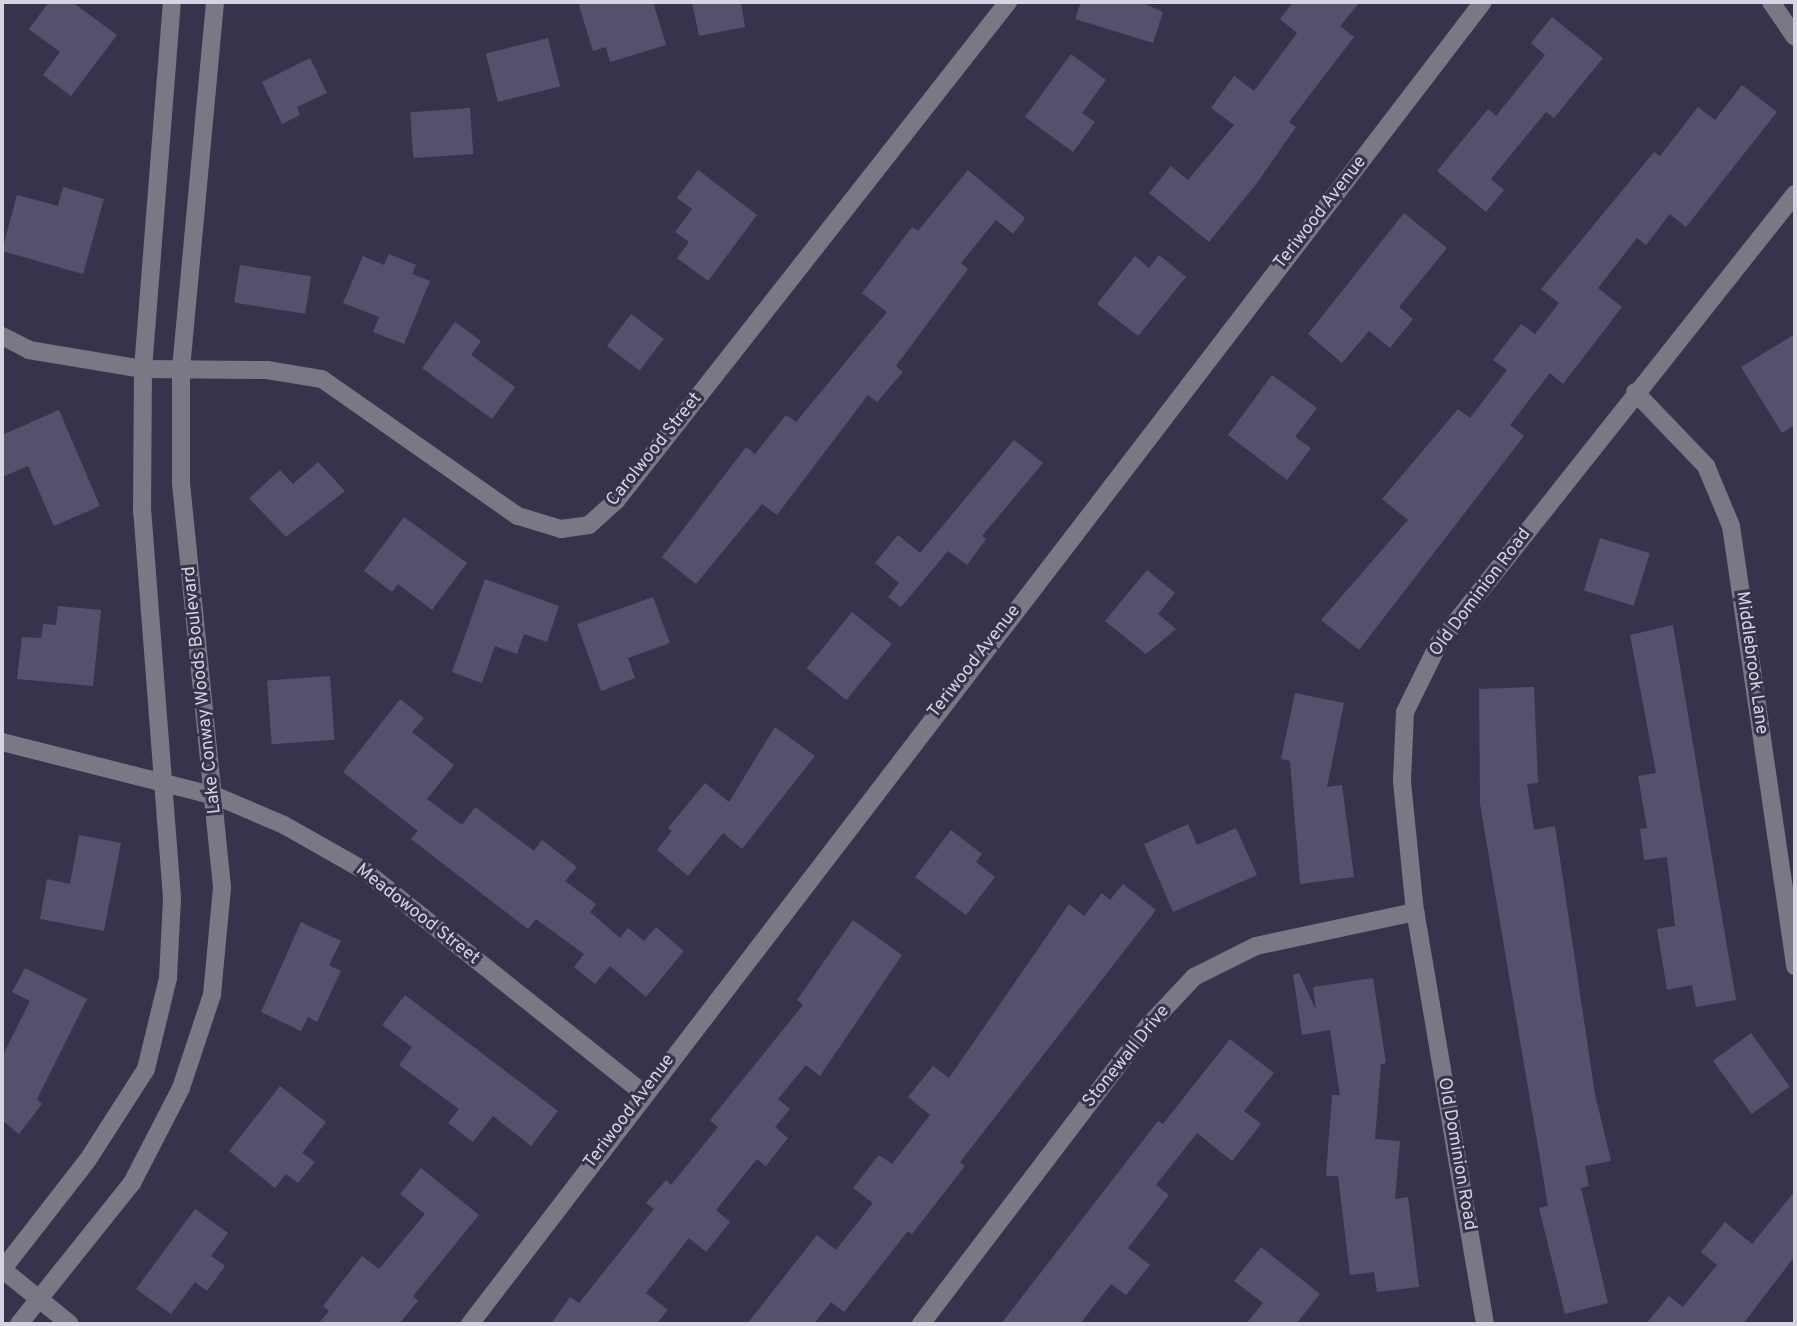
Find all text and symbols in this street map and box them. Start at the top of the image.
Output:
street label: Teriwood Avenue [1270,152,1372,274]
street label: Carolwood Street [603,389,707,511]
street label: Old Dominion Road [1426,525,1536,661]
street label: Lake Conway Woods Boulevard [179,565,227,815]
street label: Middlebrook Lane [1730,590,1772,736]
street label: Teriwood Avenue [924,601,1026,723]
street label: Meadowood Street [351,860,483,970]
street label: Stonewall Drive [1079,1001,1175,1113]
street label: Teriwood Avenue [580,1050,680,1174]
street label: Old Dominion Road [1432,1076,1480,1232]

